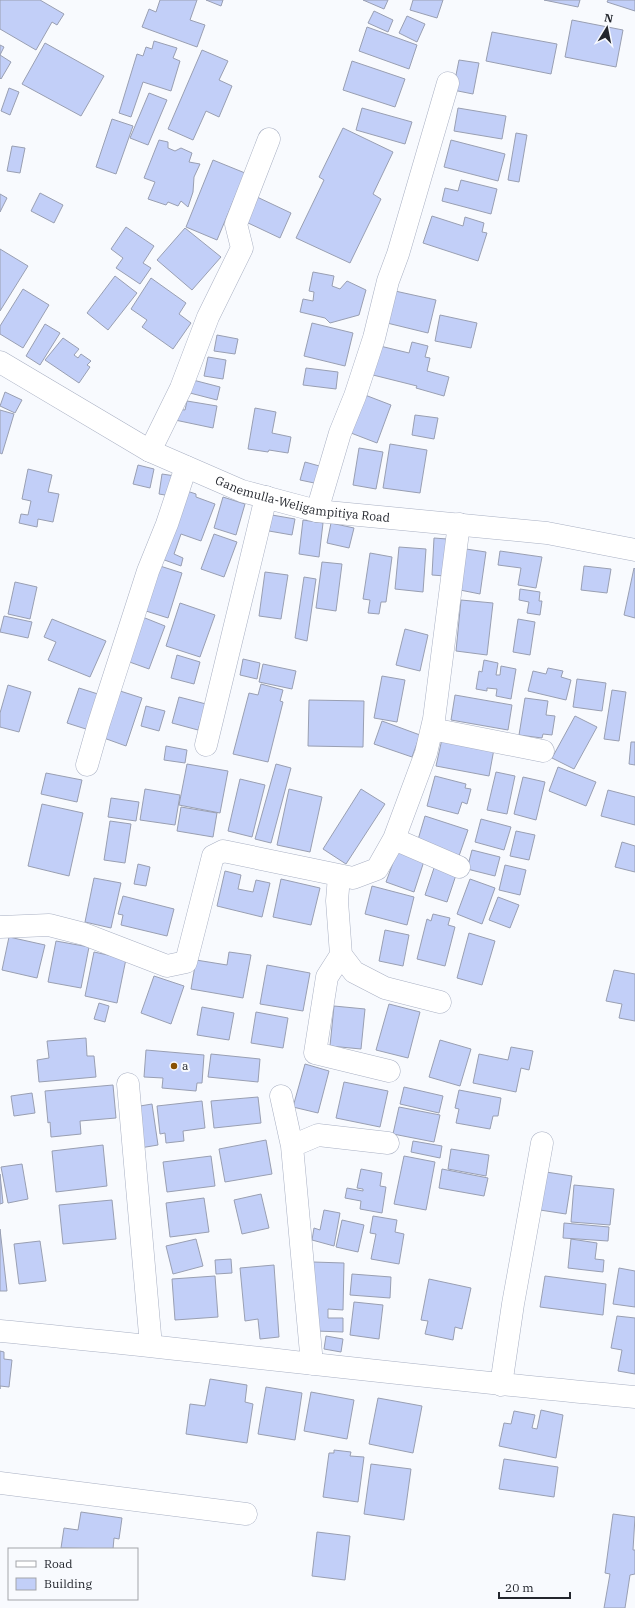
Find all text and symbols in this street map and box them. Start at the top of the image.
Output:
north arrow [587,8,627,48]
text: N [603,11,615,26]
street label: Ganemulla-Weligampitiya Road [213,472,391,525]
place label: a [182,1058,189,1073]
marker: a [169,1061,179,1071]
legend [8,1548,138,1600]
text: Road [44,1556,73,1571]
scale bar [499,1574,570,1600]
text: Building [44,1576,92,1591]
text: 20 m [505,1580,534,1595]

